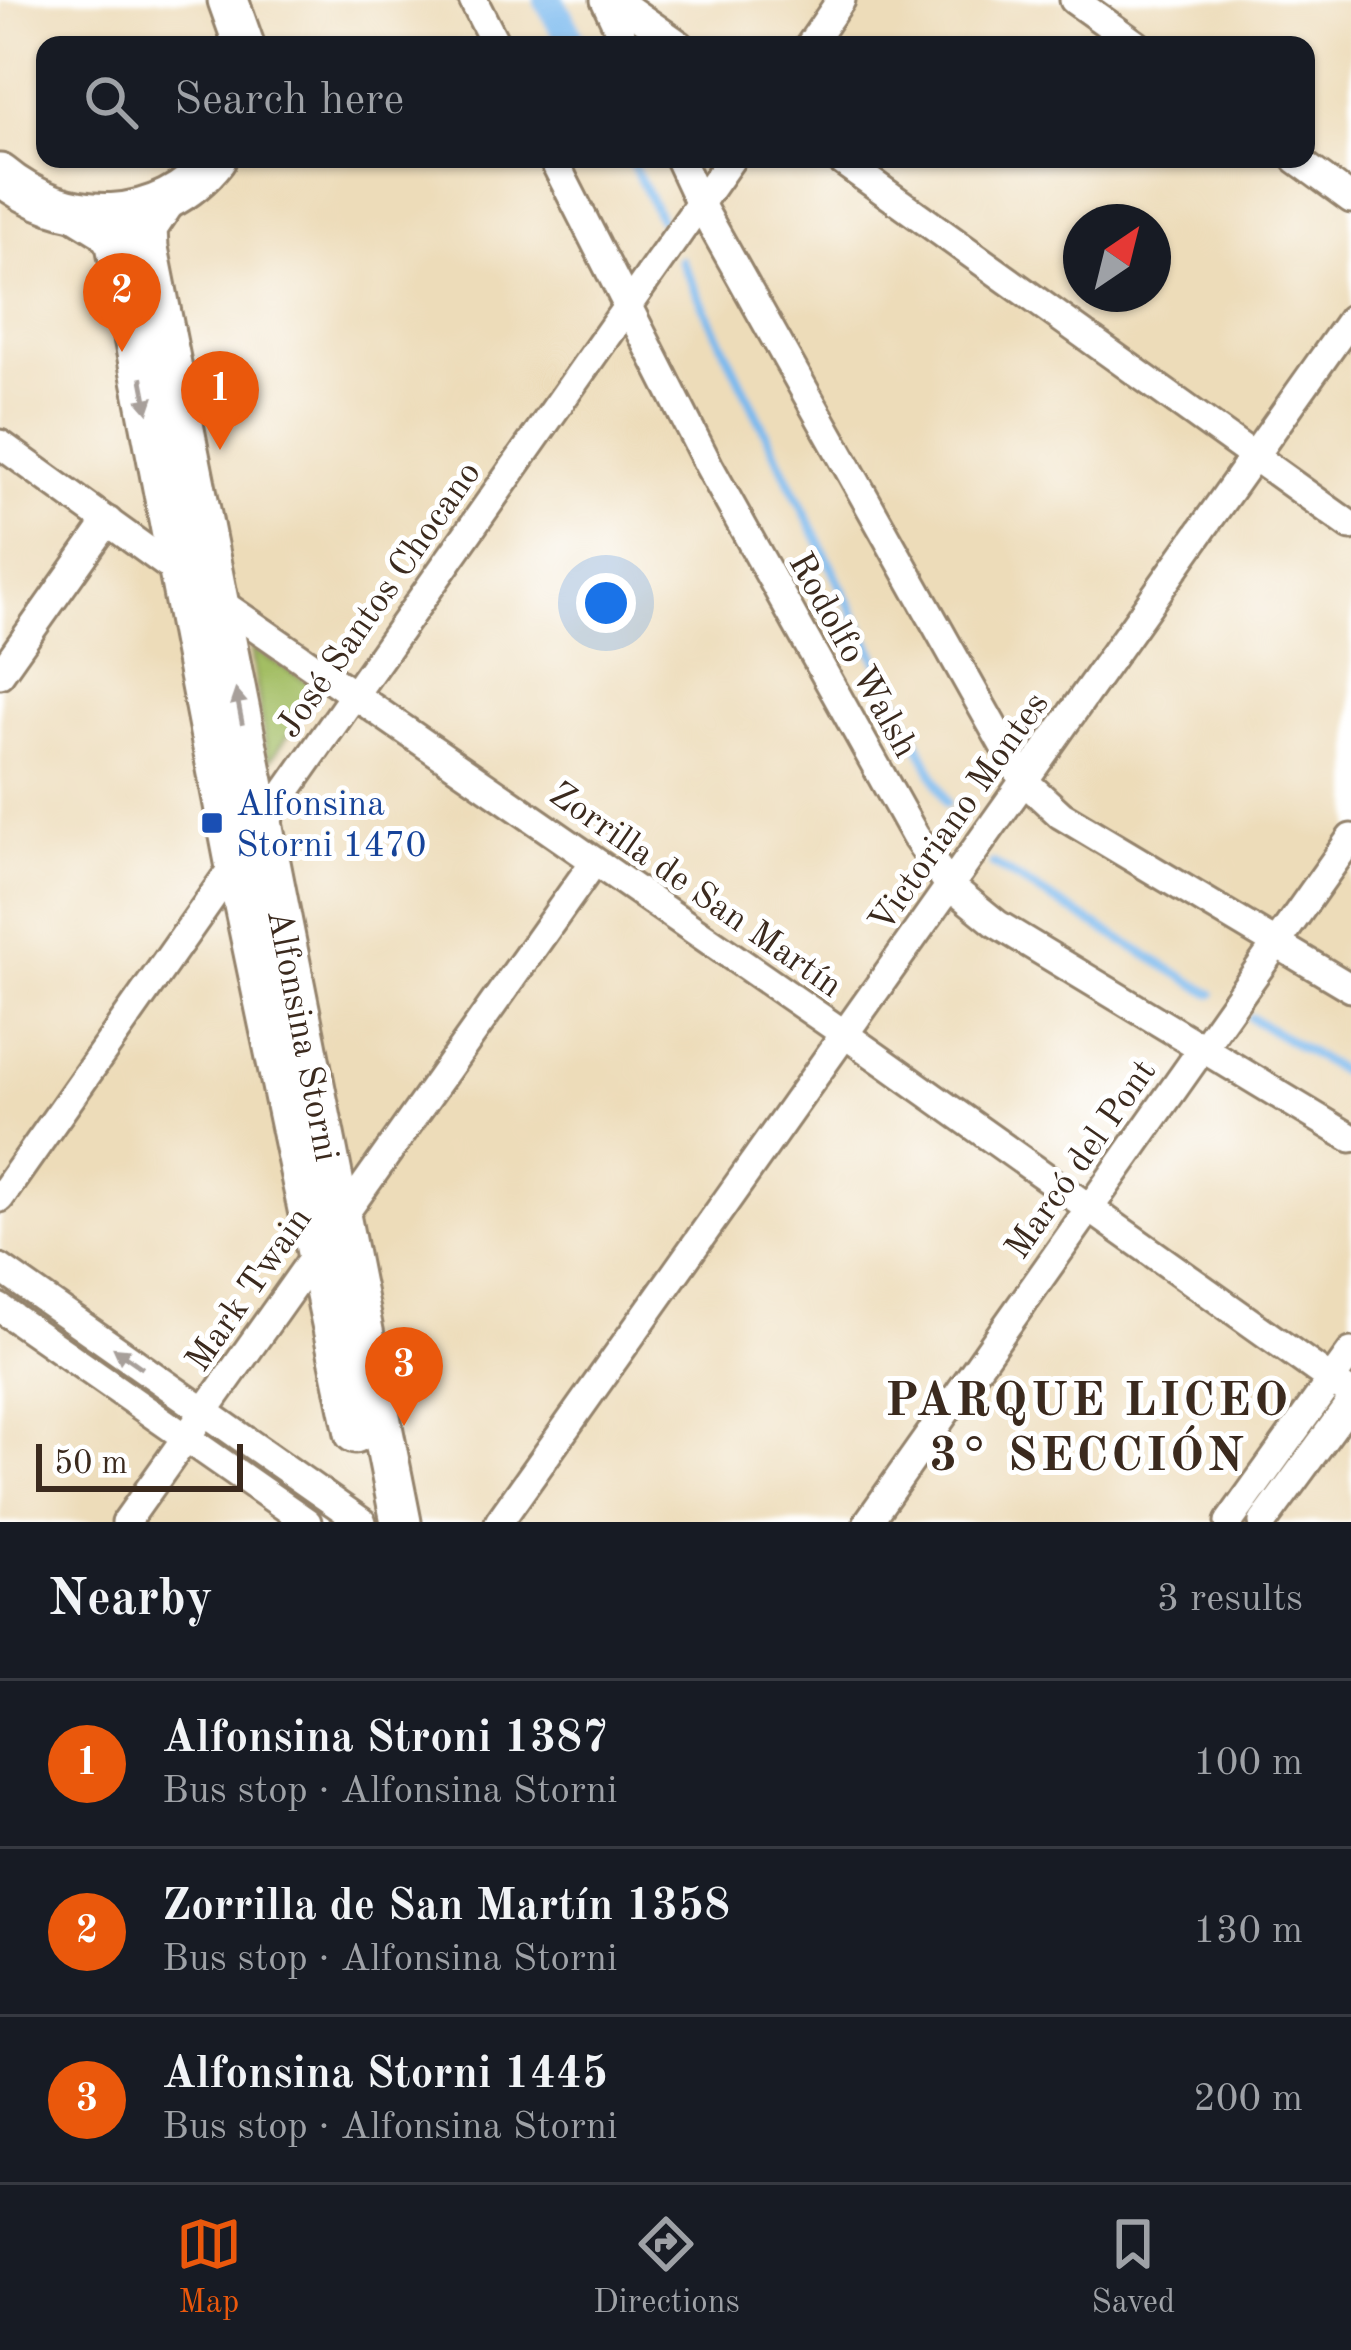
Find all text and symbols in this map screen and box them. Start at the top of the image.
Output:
search box [36,36,1315,168]
icon: search [78,69,144,135]
text: Search here [174,79,404,124]
north arrow [1063,204,1171,312]
pin: 2 [83,253,161,352]
pin: 1 [181,351,259,450]
one-way arrow [136,377,155,414]
street label: José Santos Chocano [272,456,489,745]
street label: Rodolfo Walsh [780,547,923,764]
your location [576,573,636,633]
street label: Victoriano Montes [864,687,1056,940]
one-way arrow [229,688,248,725]
street label: Zorrilla de San Martín [542,777,847,1006]
place label: Alfonsina Storni 1470 [236,788,426,865]
marker: Alfonsina Storni 1470 [199,810,225,836]
street label: Alfonsina Storni [259,907,343,1165]
street label: Marcó del Pont [1000,1054,1164,1266]
street label: Mark Twain [181,1202,320,1379]
pin: 3 [365,1327,443,1426]
one-way arrow [112,1347,144,1370]
district label: PARQUE LICEO 3° SECCIÓN [885,1378,1291,1481]
scale bar [36,1438,243,1491]
text: 50 m [54,1448,128,1481]
text: Nearby [48,1575,213,1626]
text: 3 results [1157,1580,1303,1619]
text: Alfonsina Stroni 1387 [162,1717,608,1762]
text: 1 [76,1744,98,1783]
text: 100 m [1193,1744,1303,1783]
text: Bus stop · Alfonsina Storni [162,1772,618,1811]
text: Zorrilla de San Martín 1358 [162,1885,730,1930]
text: 2 [76,1912,98,1951]
text: 130 m [1193,1912,1303,1951]
text: Bus stop · Alfonsina Storni [162,1940,618,1979]
text: Alfonsina Storni 1445 [162,2053,608,2098]
text: 3 [76,2080,98,2119]
text: 200 m [1193,2080,1303,2119]
text: Bus stop · Alfonsina Storni [162,2108,618,2147]
tab: Map [176,2211,242,2324]
tab: Directions [593,2211,740,2324]
tab: Saved [1091,2211,1175,2324]

